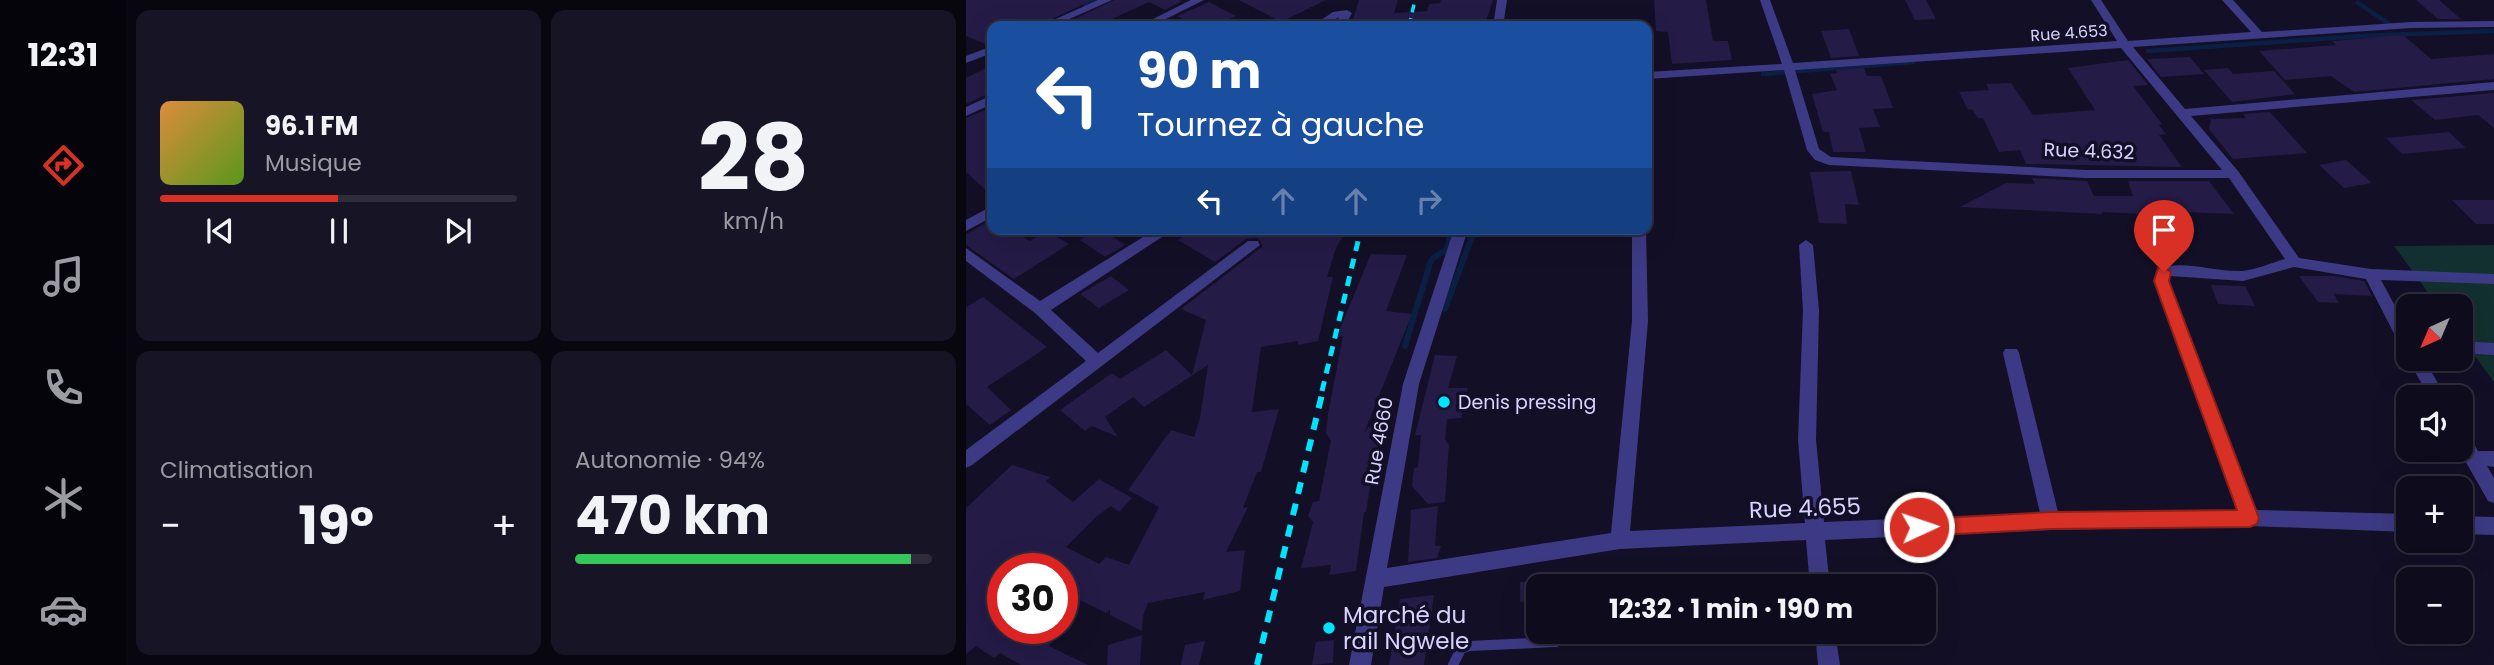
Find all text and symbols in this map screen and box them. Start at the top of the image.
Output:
street label: Rue 4.653 [2030,19,2108,47]
text: 12:31 [28,32,98,77]
text: 90 m [1137,37,1261,105]
icon: left [1022,49,1113,140]
text: 28 [698,94,809,222]
text: Tournez à gauche [1137,102,1424,147]
text: 96.1 FM [265,108,358,144]
street label: Rue 4.632 [2043,136,2135,166]
icon: directions [39,141,88,190]
text: Musique [265,147,362,179]
icon: left [1191,182,1229,220]
icon: ahead [1264,182,1302,220]
icon: ahead [1337,182,1375,220]
icon: right [1410,182,1448,220]
pin [2134,200,2194,272]
text: km/h [723,205,784,237]
icon: arrive [2145,211,2183,249]
icon: previous [201,212,239,250]
icon: pause [320,212,358,250]
icon: next [439,212,477,250]
icon: music [39,252,88,301]
north arrow [2396,294,2473,371]
map controls [2396,294,2473,644]
icon: phone [39,363,88,412]
button: sound [2396,385,2473,462]
place label: Denis pressing [1458,389,1596,416]
marker: Denis pressing [1436,394,1452,410]
street label: Rue 4660 [1358,395,1400,487]
text: Autonomie · 94% [575,444,765,476]
text: Climatisation [160,454,313,486]
icon: climate [39,474,88,523]
button: + [2396,476,2473,553]
text: 470 km [575,479,770,552]
text: 19° [298,489,374,562]
street label: Rue 4.655 [1749,490,1861,526]
position arrow [1882,490,1956,564]
text: − [160,499,181,552]
text: + [491,499,517,552]
speed limit sign: 30 [987,553,1078,644]
button: − [2396,567,2473,644]
icon: car [39,585,88,634]
text: 12:32 · 1 min · 190 m [1609,591,1853,627]
place label: Marché du rail Ngwele [1343,599,1469,657]
marker: Marché du rail Ngwele [1321,620,1337,636]

